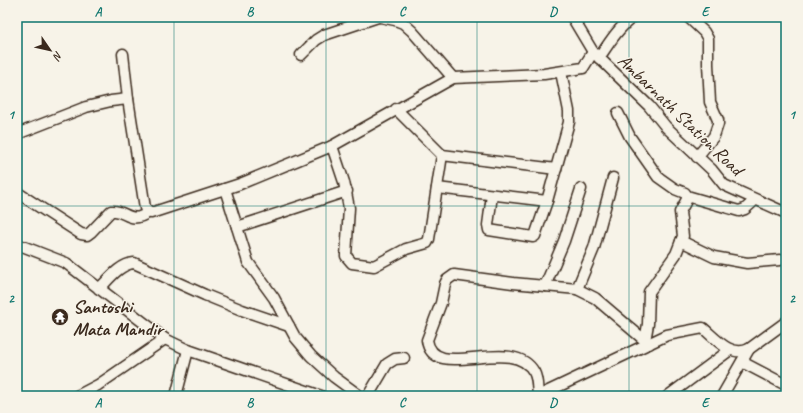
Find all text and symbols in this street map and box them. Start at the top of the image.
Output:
text: A [95,4,103,20]
text: B [247,4,255,20]
text: C [399,4,407,20]
text: D [549,4,558,20]
text: E [702,4,711,20]
north arrow [30,30,70,70]
text: N [49,49,66,64]
street label: Ambarnath Station Road [613,49,751,183]
text: 1 [8,107,16,123]
text: 1 [789,107,797,123]
text: 2 [8,291,15,307]
text: 2 [789,291,796,307]
place label: Santoshi Mata Mandir [73,295,165,341]
temple icon: Santoshi Mata Mandir [50,307,70,327]
text: A [95,395,103,411]
text: B [247,395,255,411]
text: C [399,395,407,411]
text: D [549,395,558,411]
text: E [702,395,711,411]

